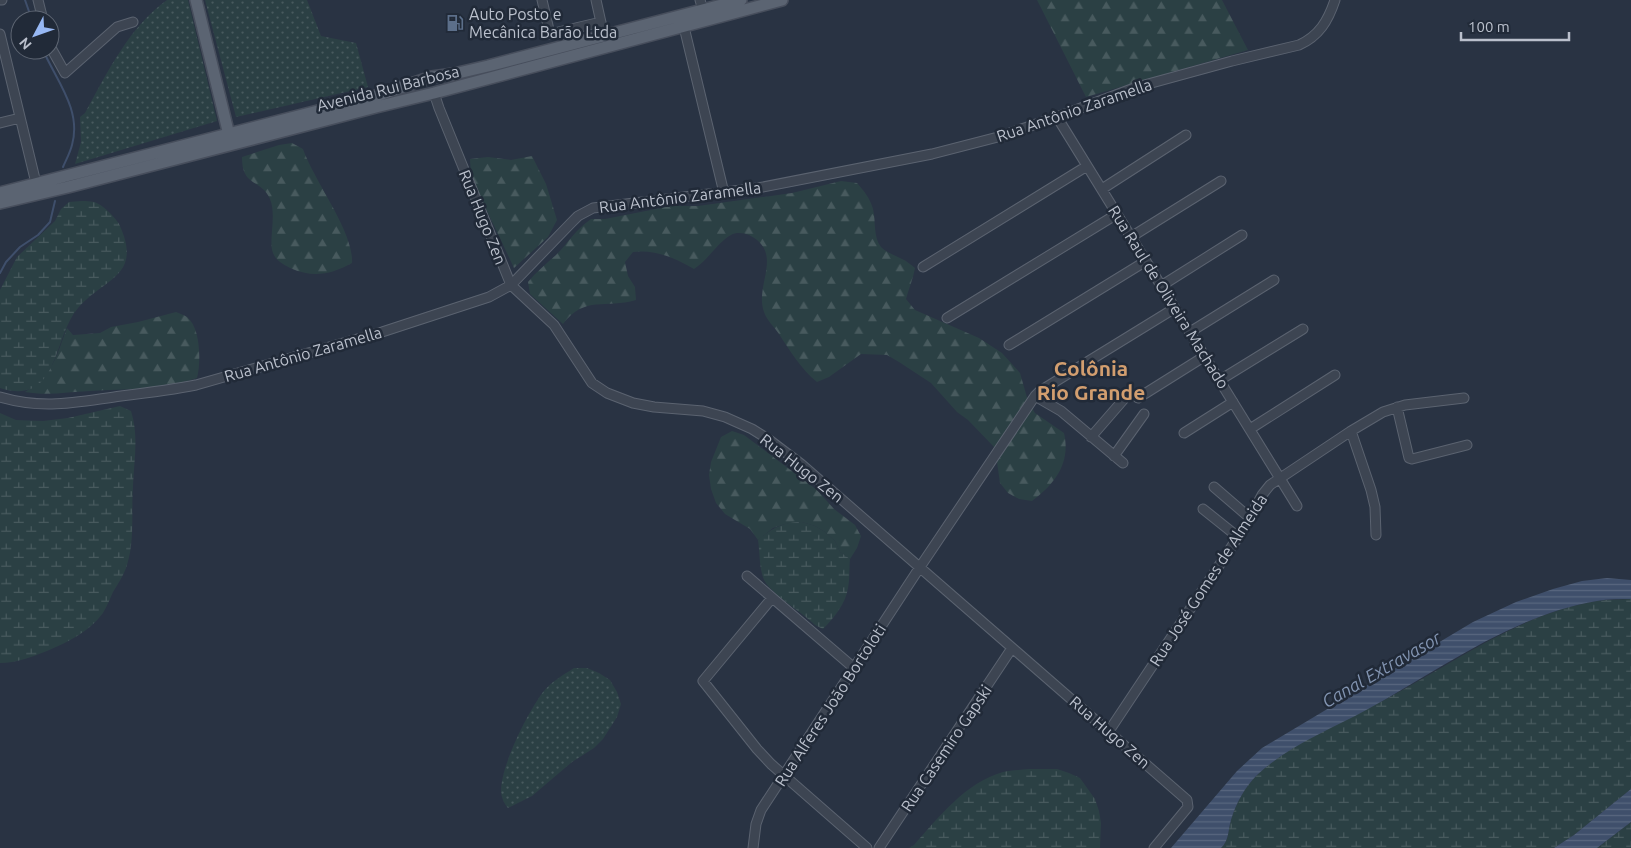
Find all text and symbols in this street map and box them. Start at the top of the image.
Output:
place label: Auto Posto e Mecânica Barão Ltda [469,5,617,41]
north arrow [10,10,60,60]
scale bar [1461,10,1568,42]
fuel station icon: Auto Posto e Mecânica Barão Ltda [445,13,465,33]
text: 100 m [1468,18,1510,35]
text: N [16,34,35,53]
street label: Avenida Rui Barbosa [315,62,461,114]
street label: Rua Antônio Zaramella [994,75,1154,145]
street label: Rua Hugo Zen [456,167,510,267]
street label: Rua Antônio Zaramella [598,178,762,216]
street label: Rua Raul de Oliveira Machado [1105,202,1233,392]
street label: Rua Antônio Zaramella [222,323,384,385]
district label: Colônia Rio Grande [1037,356,1145,404]
street label: Rua Hugo Zen [757,430,847,506]
street label: Rua José Gomes de Almeida [1146,491,1270,669]
street label: Rua Alferes João Bortoloti [771,621,889,789]
water label: Canal Extravasor [1318,626,1445,711]
street label: Rua Casemiro Gapski [897,681,995,815]
street label: Rua Hugo Zen [1066,692,1154,772]

